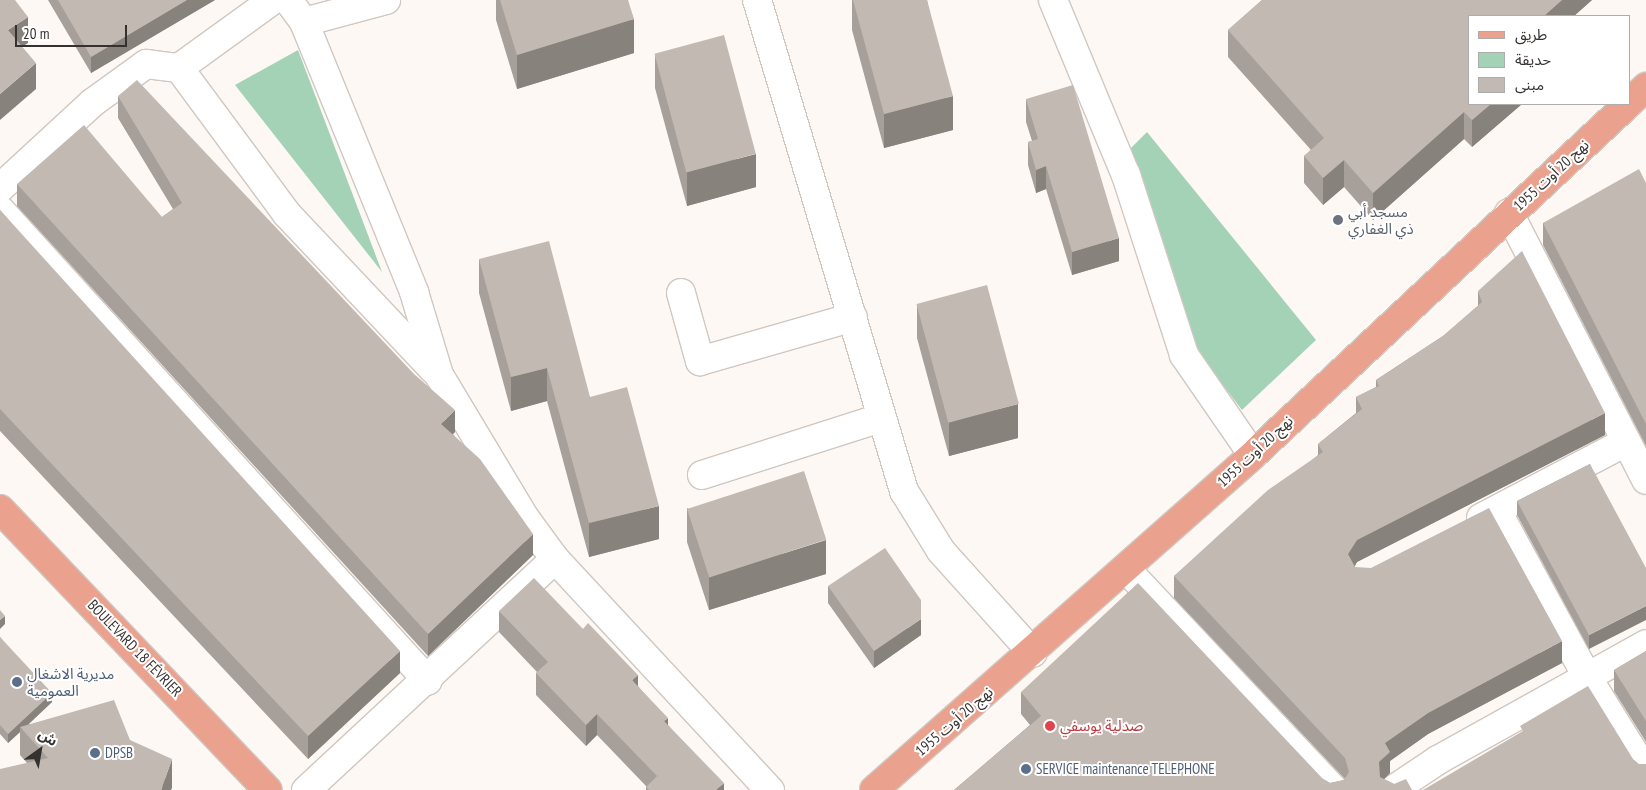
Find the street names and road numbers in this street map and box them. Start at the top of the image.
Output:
street label: نهج 20 أوت 1955 [1510,135,1592,215]
street label: نهج 20 أوت 1955 [1214,411,1296,491]
street label: BOULEVARD 18 FÉVRIER [84,596,186,700]
street label: نهج 20 أوت 1955 [912,683,996,759]

